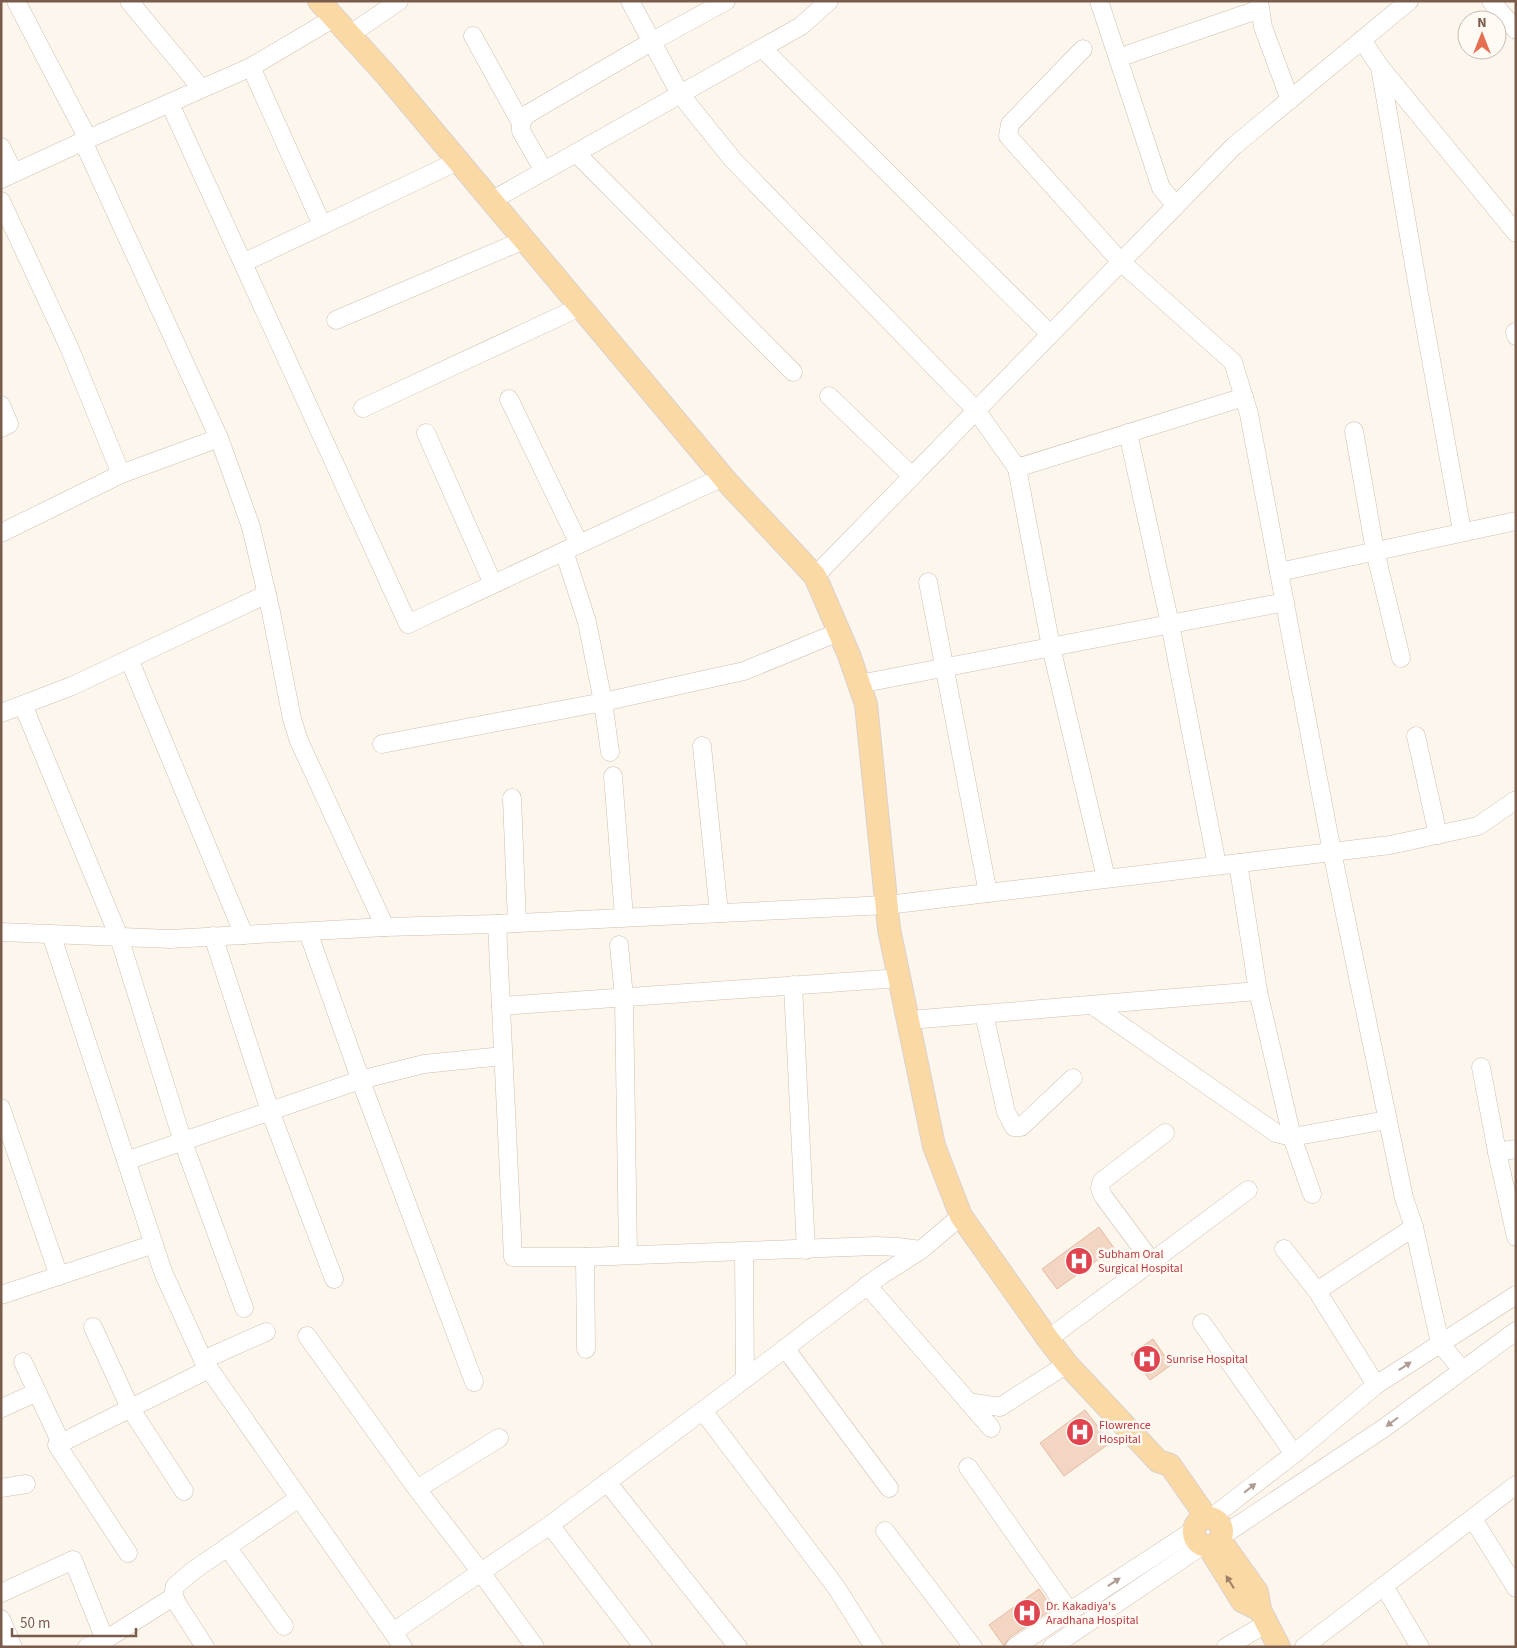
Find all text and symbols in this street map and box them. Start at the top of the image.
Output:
north arrow [1457,10,1507,60]
text: N [1477,13,1487,33]
hospital icon: Subham Oral Surgical Hospital [1064,1246,1094,1276]
place label: Subham Oral Surgical Hospital [1098,1246,1183,1277]
hospital icon: Sunrise Hospital [1132,1344,1162,1374]
place label: Sunrise Hospital [1166,1351,1248,1368]
one-way arrow [1398,1361,1411,1371]
hospital icon: Flowrence Hospital [1065,1417,1095,1447]
place label: Flowrence Hospital [1099,1417,1151,1448]
one-way arrow [1385,1417,1399,1427]
one-way arrow [1243,1483,1257,1493]
one-way arrow [1226,1576,1235,1589]
one-way arrow [1108,1577,1121,1586]
hospital icon: Dr. Kakadiya's Aradhana Hospital [1012,1598,1042,1628]
place label: Dr. Kakadiya's Aradhana Hospital [1046,1598,1139,1629]
scale bar [12,1606,136,1638]
text: 50 m [20,1613,50,1634]

